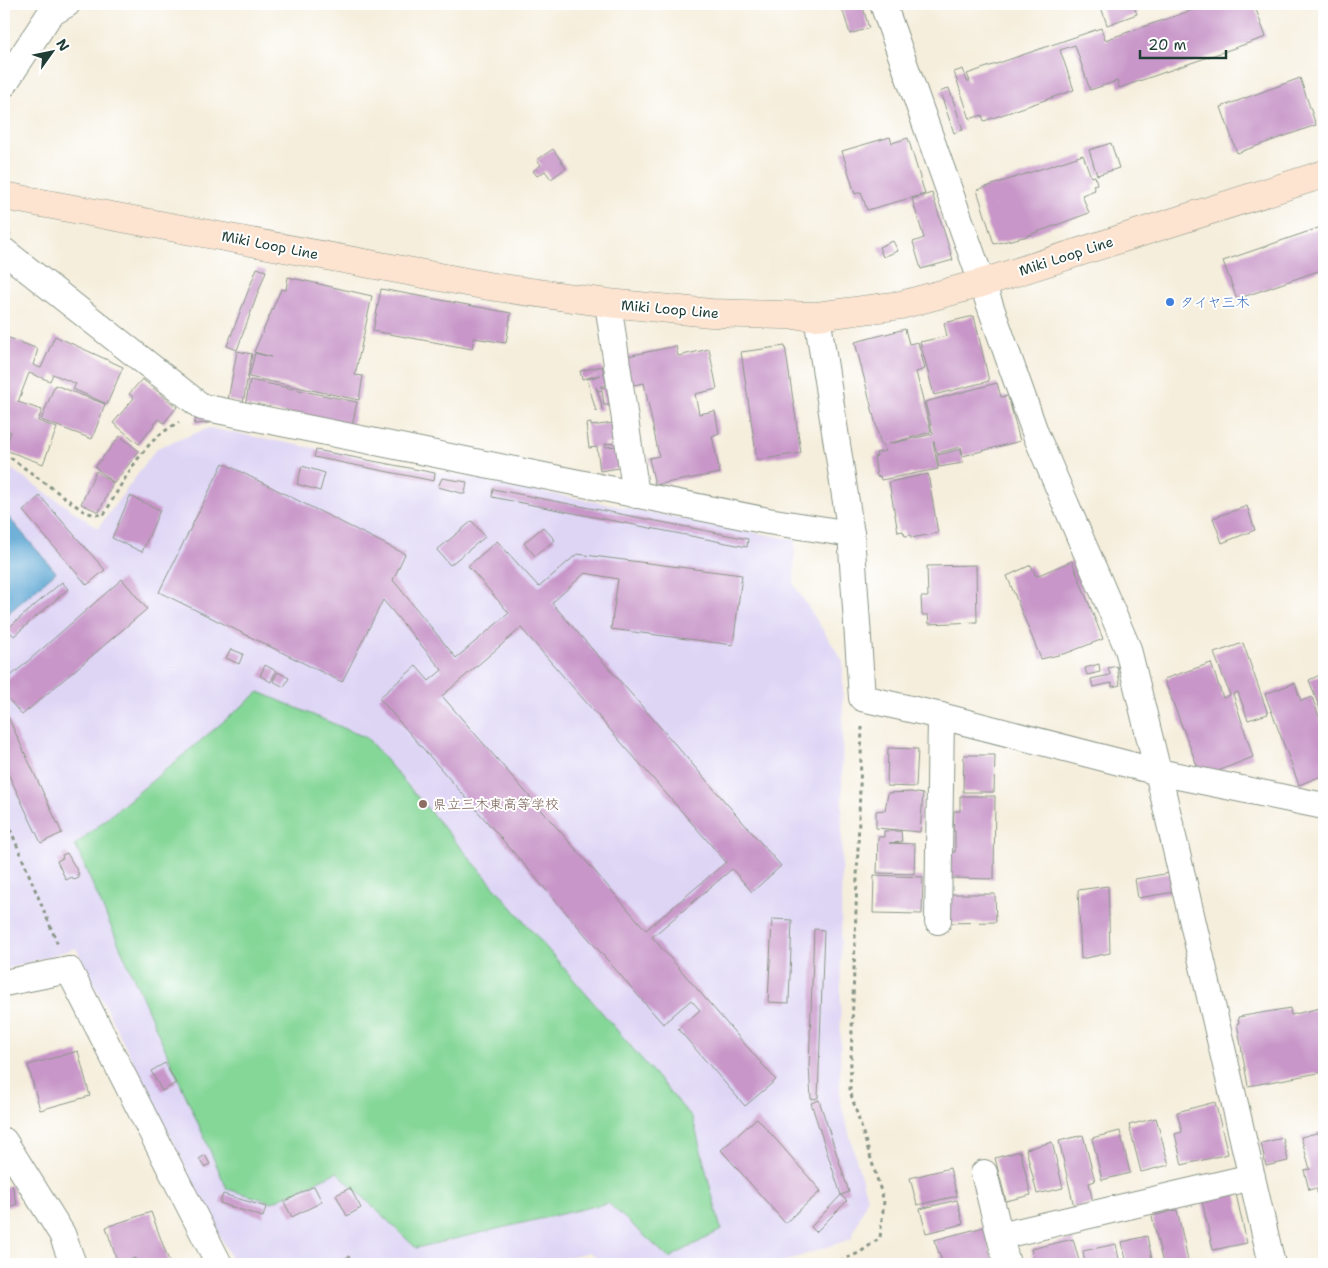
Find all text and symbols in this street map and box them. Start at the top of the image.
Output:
north arrow [28,28,78,78]
scale bar [1140,28,1227,60]
text: N [52,35,73,54]
text: 20 m [1148,35,1187,55]
street label: Miki Loop Line [220,227,320,263]
street label: Miki Loop Line [1017,232,1116,280]
place label: タイヤ三木 [1180,293,1249,311]
street label: Miki Loop Line [620,296,720,322]
marker: タイヤ三木 [1164,296,1176,308]
place label: 県立三木東高等学校 [433,795,559,813]
marker: 県立三木東高等学校 [417,798,429,810]

